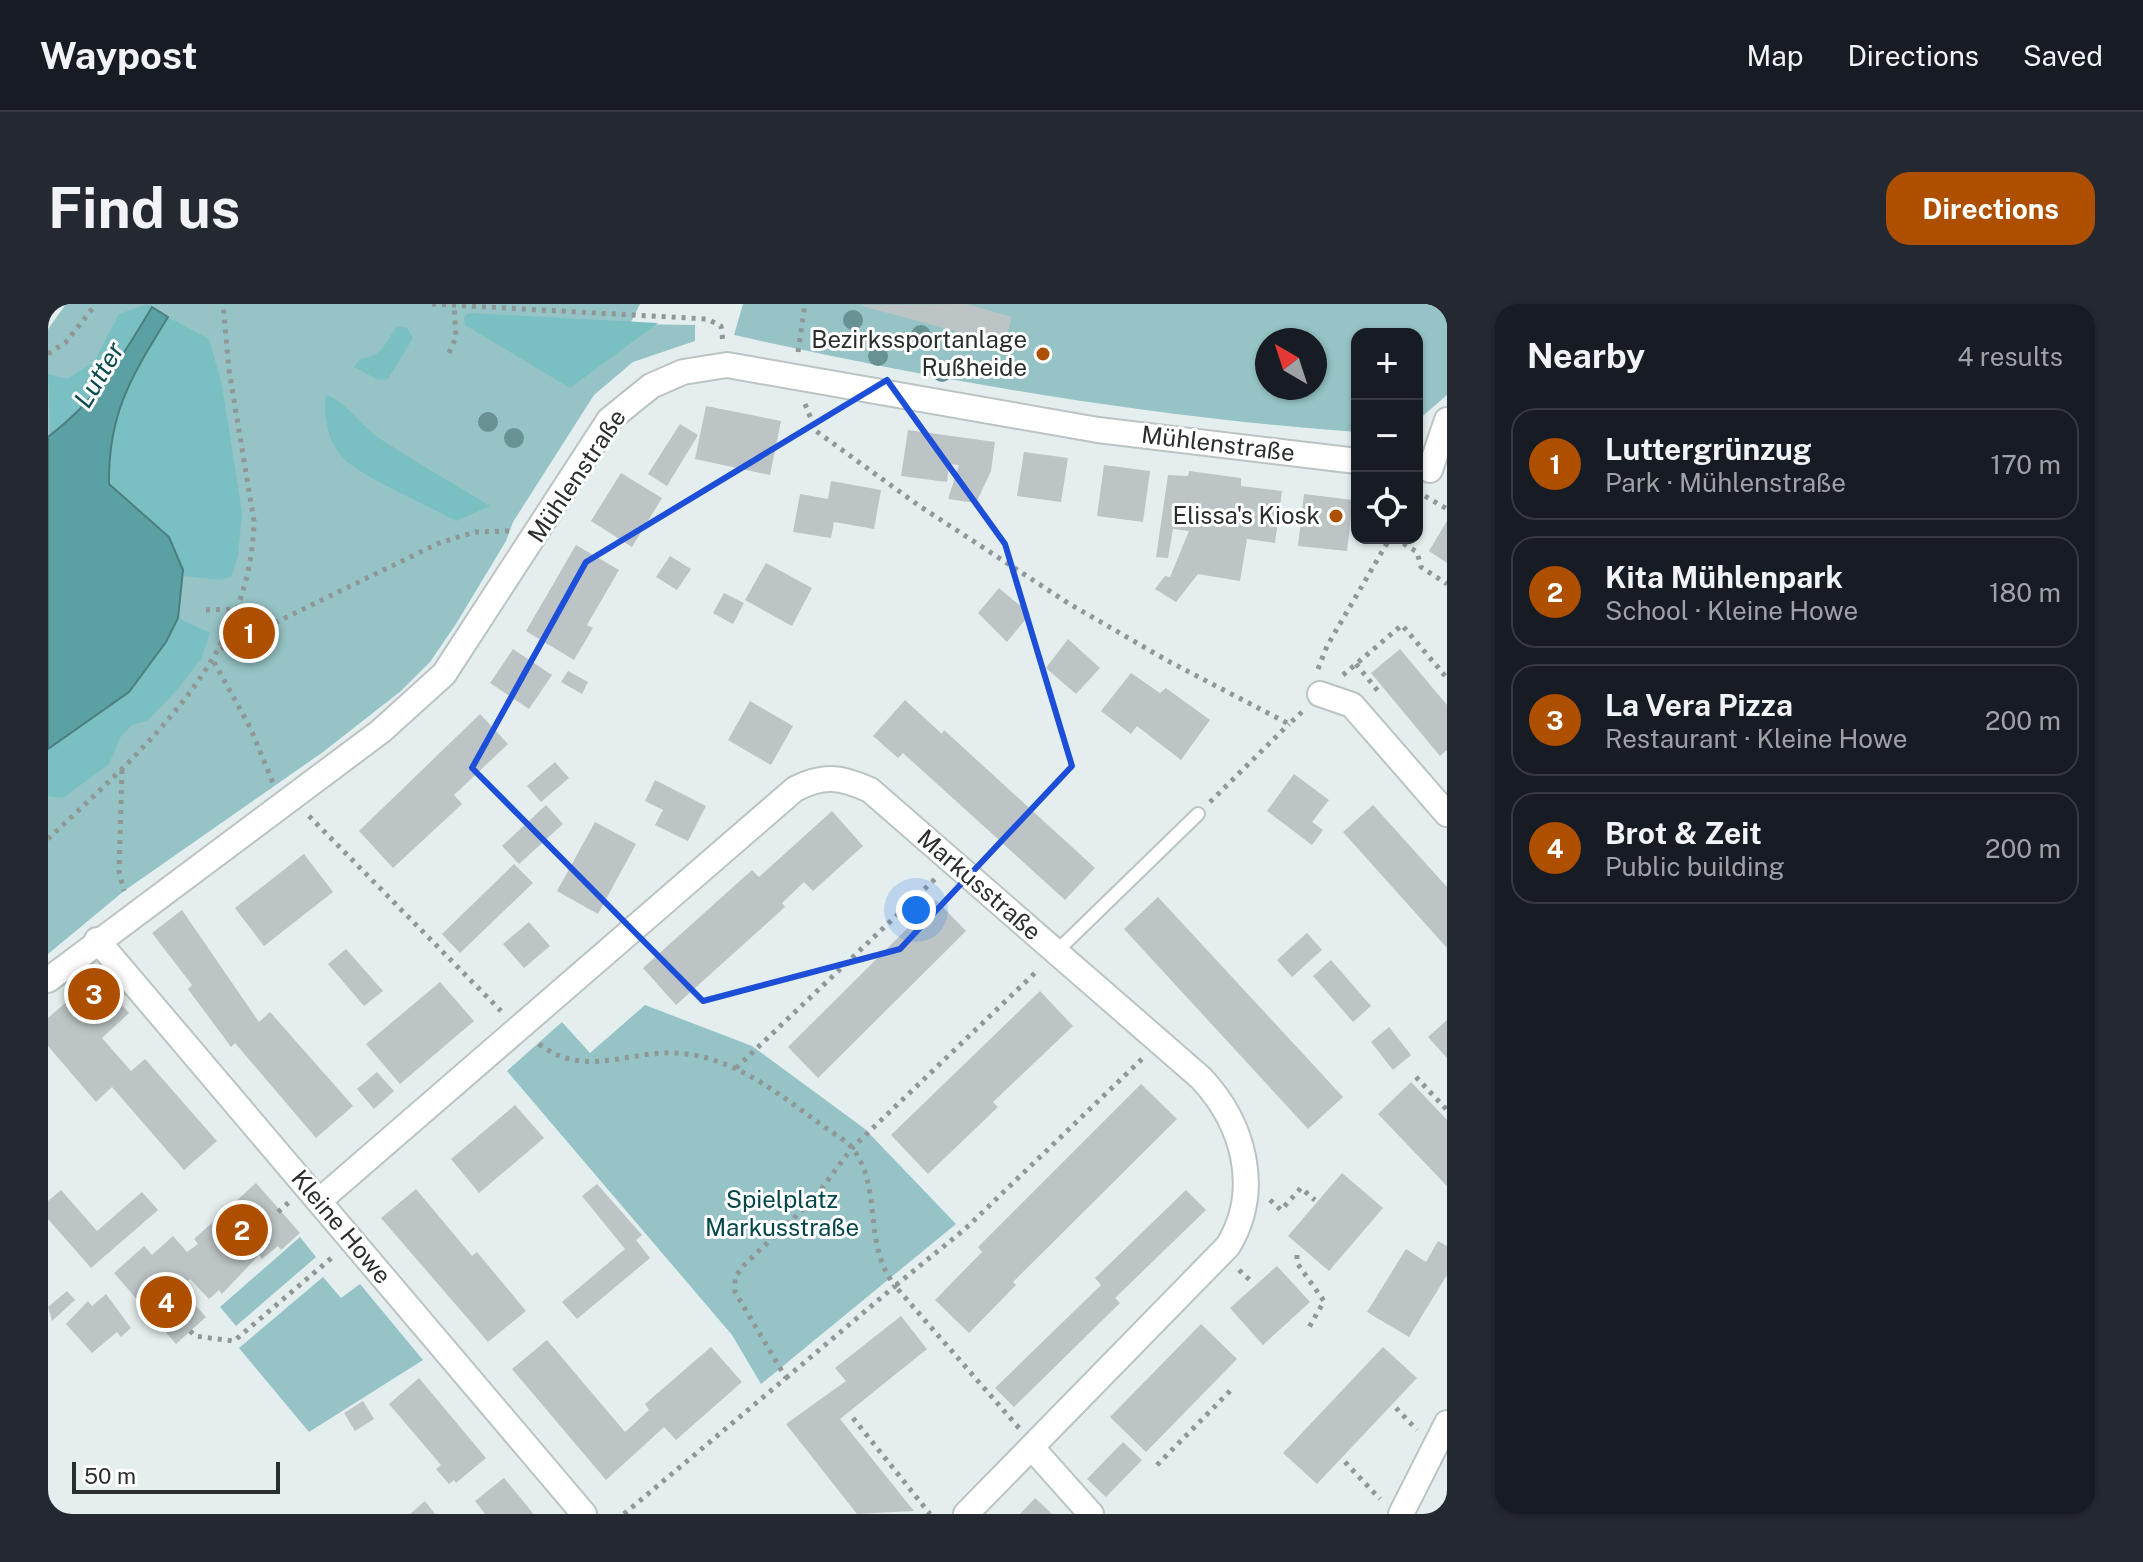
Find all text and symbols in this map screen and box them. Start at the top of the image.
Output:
text: Waypost [40,33,198,78]
text: Map [1747,39,1803,72]
text: Directions [1847,39,1979,72]
text: Saved [2023,39,2103,72]
button: Directions [1886,172,2095,245]
text: Find us [48,175,240,241]
place label: Bezirkssportanlage Rußheide [811,325,1027,381]
north arrow [1255,328,1327,400]
map controls [1351,328,1423,544]
button: + [1351,328,1423,400]
water label: Lutter [67,336,130,413]
text: Nearby [1527,336,1645,376]
text: 4 results [1957,341,2063,372]
marker: Bezirkssportanlage Rußheide [1034,345,1052,363]
button: − [1351,400,1423,472]
street label: Mühlenstraße [521,404,631,547]
street label: Mühlenstraße [1140,420,1296,466]
text: Luttergrünzug [1605,431,1812,467]
text: 1 [1549,449,1561,480]
text: 170 m [1991,449,2061,480]
text: Park · Mühlenstraße [1605,467,1846,498]
button: locate [1351,472,1423,544]
place label: Elissa's Kiosk [1173,501,1320,529]
marker: Elissa's Kiosk [1327,507,1345,525]
text: Kita Mühlenpark [1605,559,1843,595]
text: 2 [1547,577,1563,608]
text: 180 m [1989,577,2061,608]
text: School · Kleine Howe [1605,595,1858,626]
pin: 1 [223,603,275,663]
text: La Vera Pizza [1605,687,1793,723]
text: 3 [1546,705,1564,736]
text: 200 m [1985,705,2061,736]
text: Restaurant · Kleine Howe [1605,723,1908,754]
text: Brot & Zeit [1605,815,1762,851]
street label: Markusstraße [912,823,1047,945]
text: 4 [1546,833,1564,864]
text: 200 m [1985,833,2061,864]
text: Public building [1605,851,1785,882]
your location [896,890,936,930]
pin: 3 [68,964,120,1024]
street label: Kleine Howe [286,1164,397,1289]
park label: Spielplatz Markusstraße [705,1185,859,1241]
pin: 2 [216,1200,268,1260]
pin: 4 [140,1272,192,1332]
scale bar [72,1458,280,1494]
text: 50 m [84,1463,136,1489]

